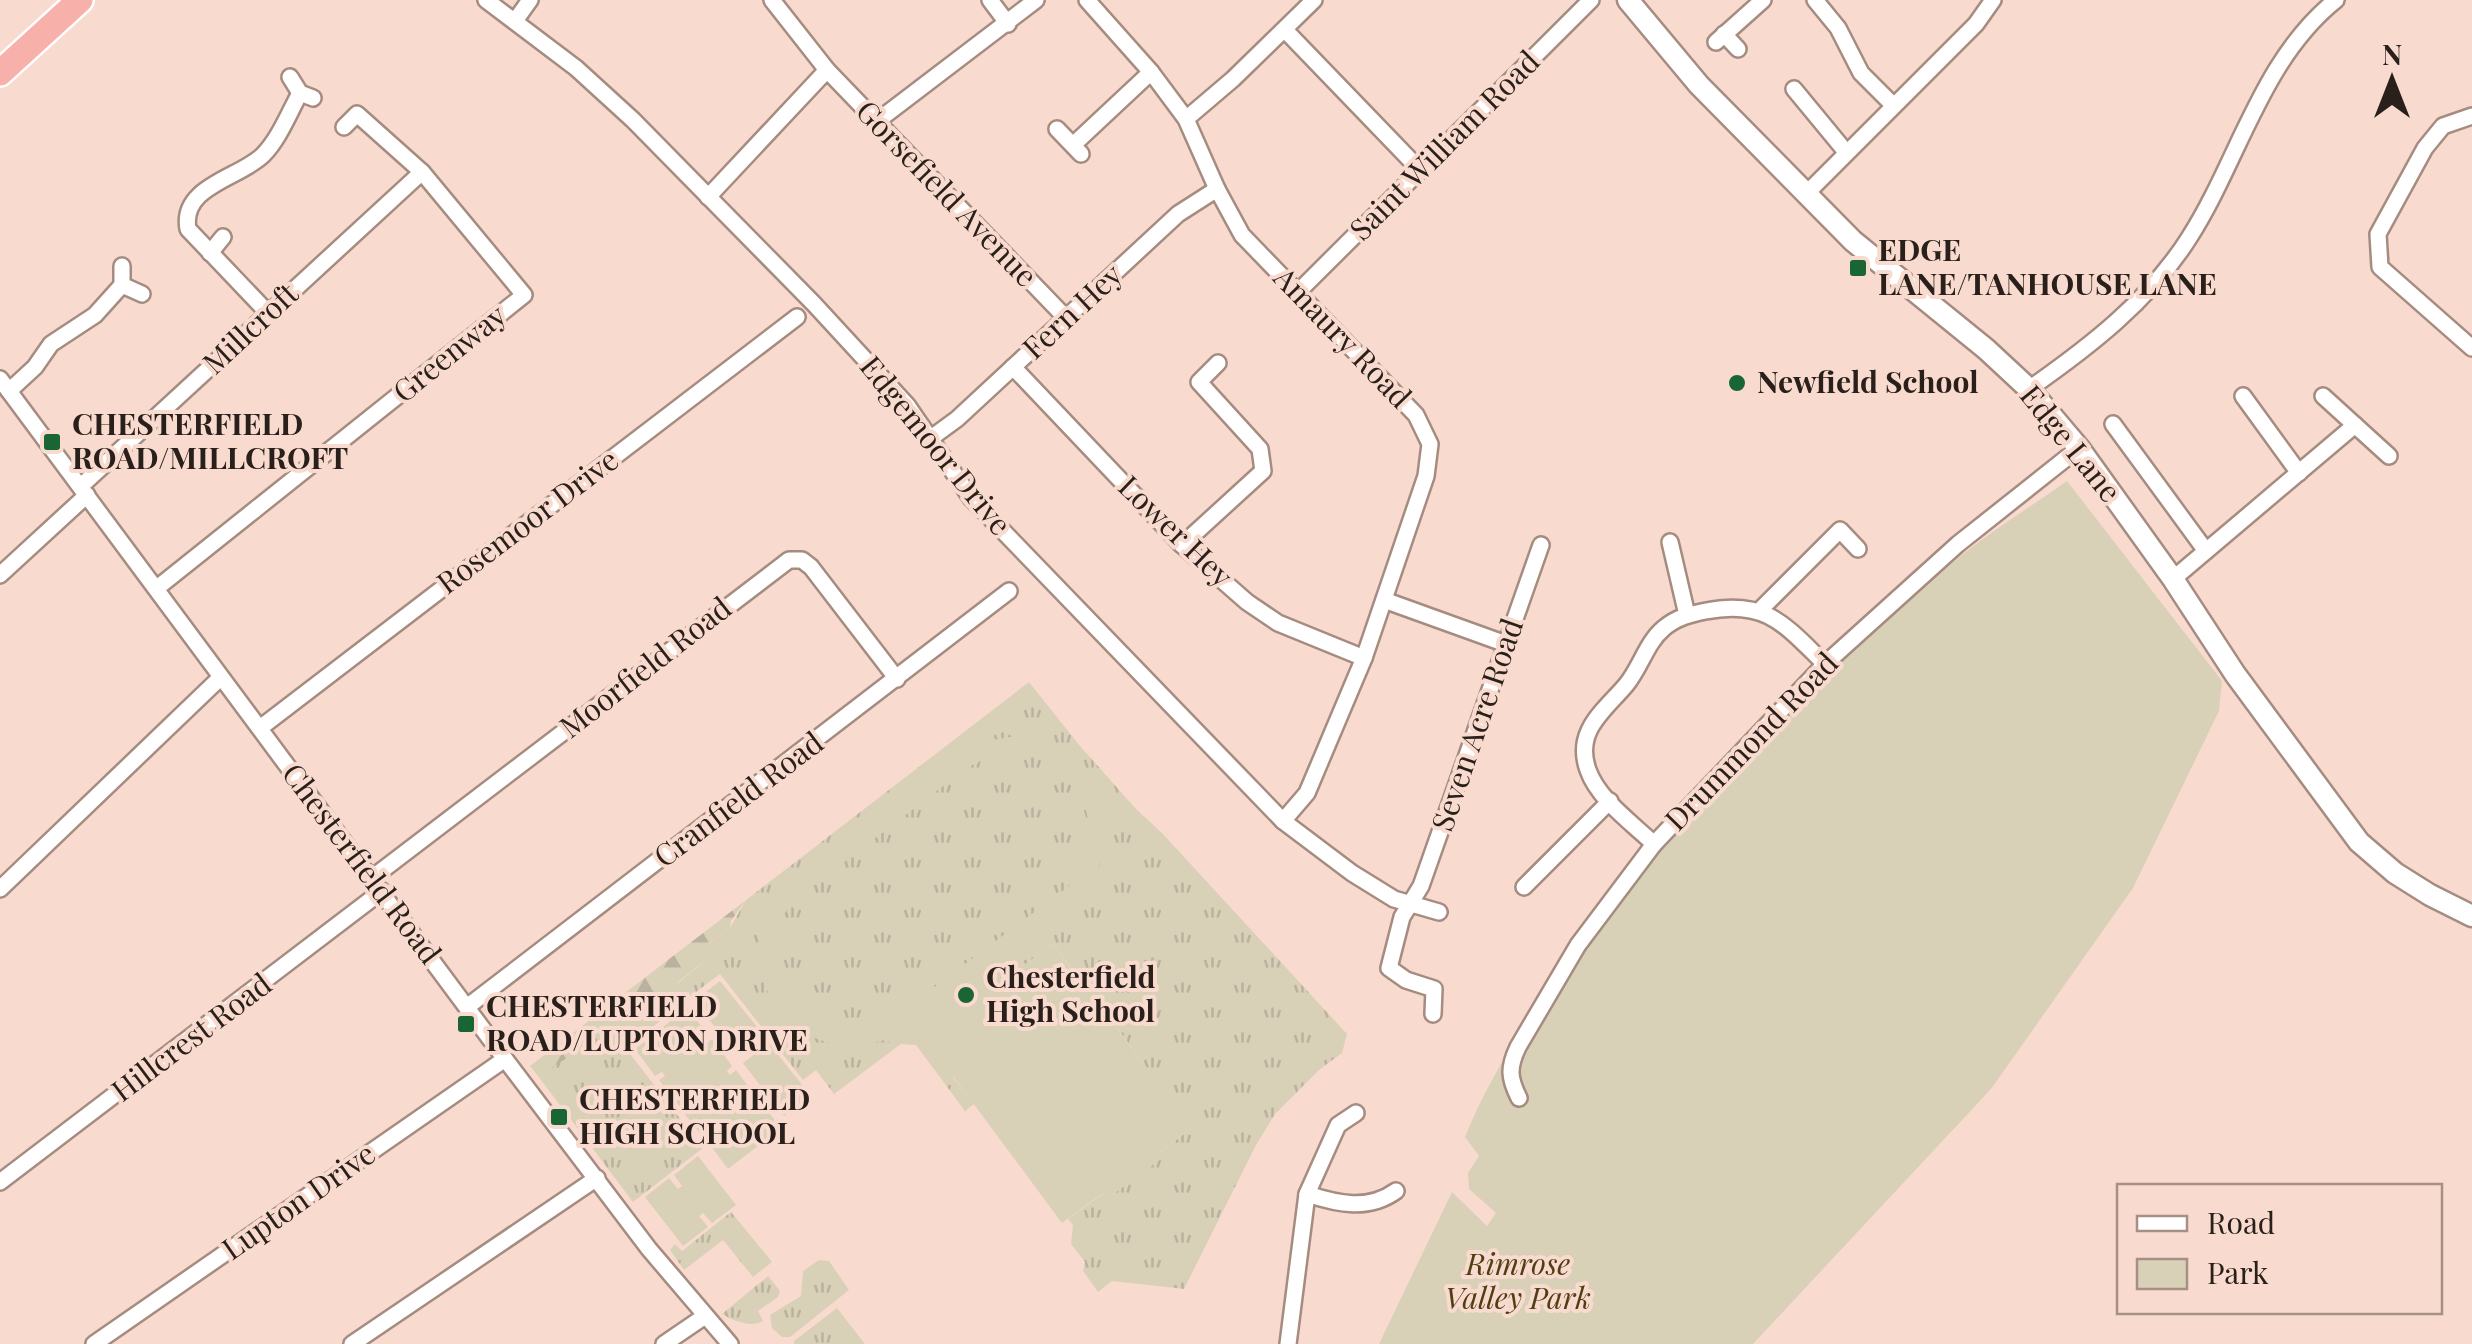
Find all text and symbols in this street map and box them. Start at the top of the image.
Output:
north arrow [2342,30,2442,130]
text: N [2382,35,2402,72]
street label: Saint William Road [1340,41,1547,248]
street label: Gorsefield Avenue [848,91,1047,294]
place label: EDGE LANE/TANHOUSE LANE [1878,229,2217,303]
street label: Fern Hey [1013,254,1130,367]
street label: Amaury Road [1265,257,1421,416]
marker: EDGE LANE/TANHOUSE LANE [1847,257,1869,279]
street label: Millcroft [194,273,306,382]
street label: Greenway [384,295,514,410]
street label: Edgemoor Drive [852,347,1021,543]
place label: Newfield School [1757,361,1979,401]
marker: Newfield School [1726,372,1748,394]
street label: Edge Lane [2012,376,2131,510]
place label: CHESTERFIELD ROAD/MILLCROFT [72,403,348,477]
marker: CHESTERFIELD ROAD/MILLCROFT [41,431,63,453]
street label: Rosemoor Drive [428,439,626,602]
street label: Lower Hey [1111,466,1242,595]
street label: Moorfield Road [551,587,739,746]
street label: Seven Acre Road [1421,613,1531,836]
street label: Drummond Road [1655,643,1846,838]
street label: Cranfield Road [645,722,831,875]
street label: Chesterfield Road [274,754,451,971]
place label: Chesterfield High School [986,956,1156,1030]
street label: Hillcrest Road [103,963,279,1110]
marker: Chesterfield High School [955,984,977,1006]
place label: CHESTERFIELD ROAD/LUPTON DRIVE [486,985,808,1059]
marker: CHESTERFIELD ROAD/LUPTON DRIVE [455,1013,477,1035]
place label: CHESTERFIELD HIGH SCHOOL [579,1078,810,1152]
marker: CHESTERFIELD HIGH SCHOOL [548,1106,570,1128]
street label: Lupton Drive [213,1133,382,1268]
legend [2117,1184,2442,1314]
text: Road [2207,1202,2275,1242]
park label: Rimrose Valley Park [1445,1243,1591,1317]
text: Park [2207,1252,2269,1292]

